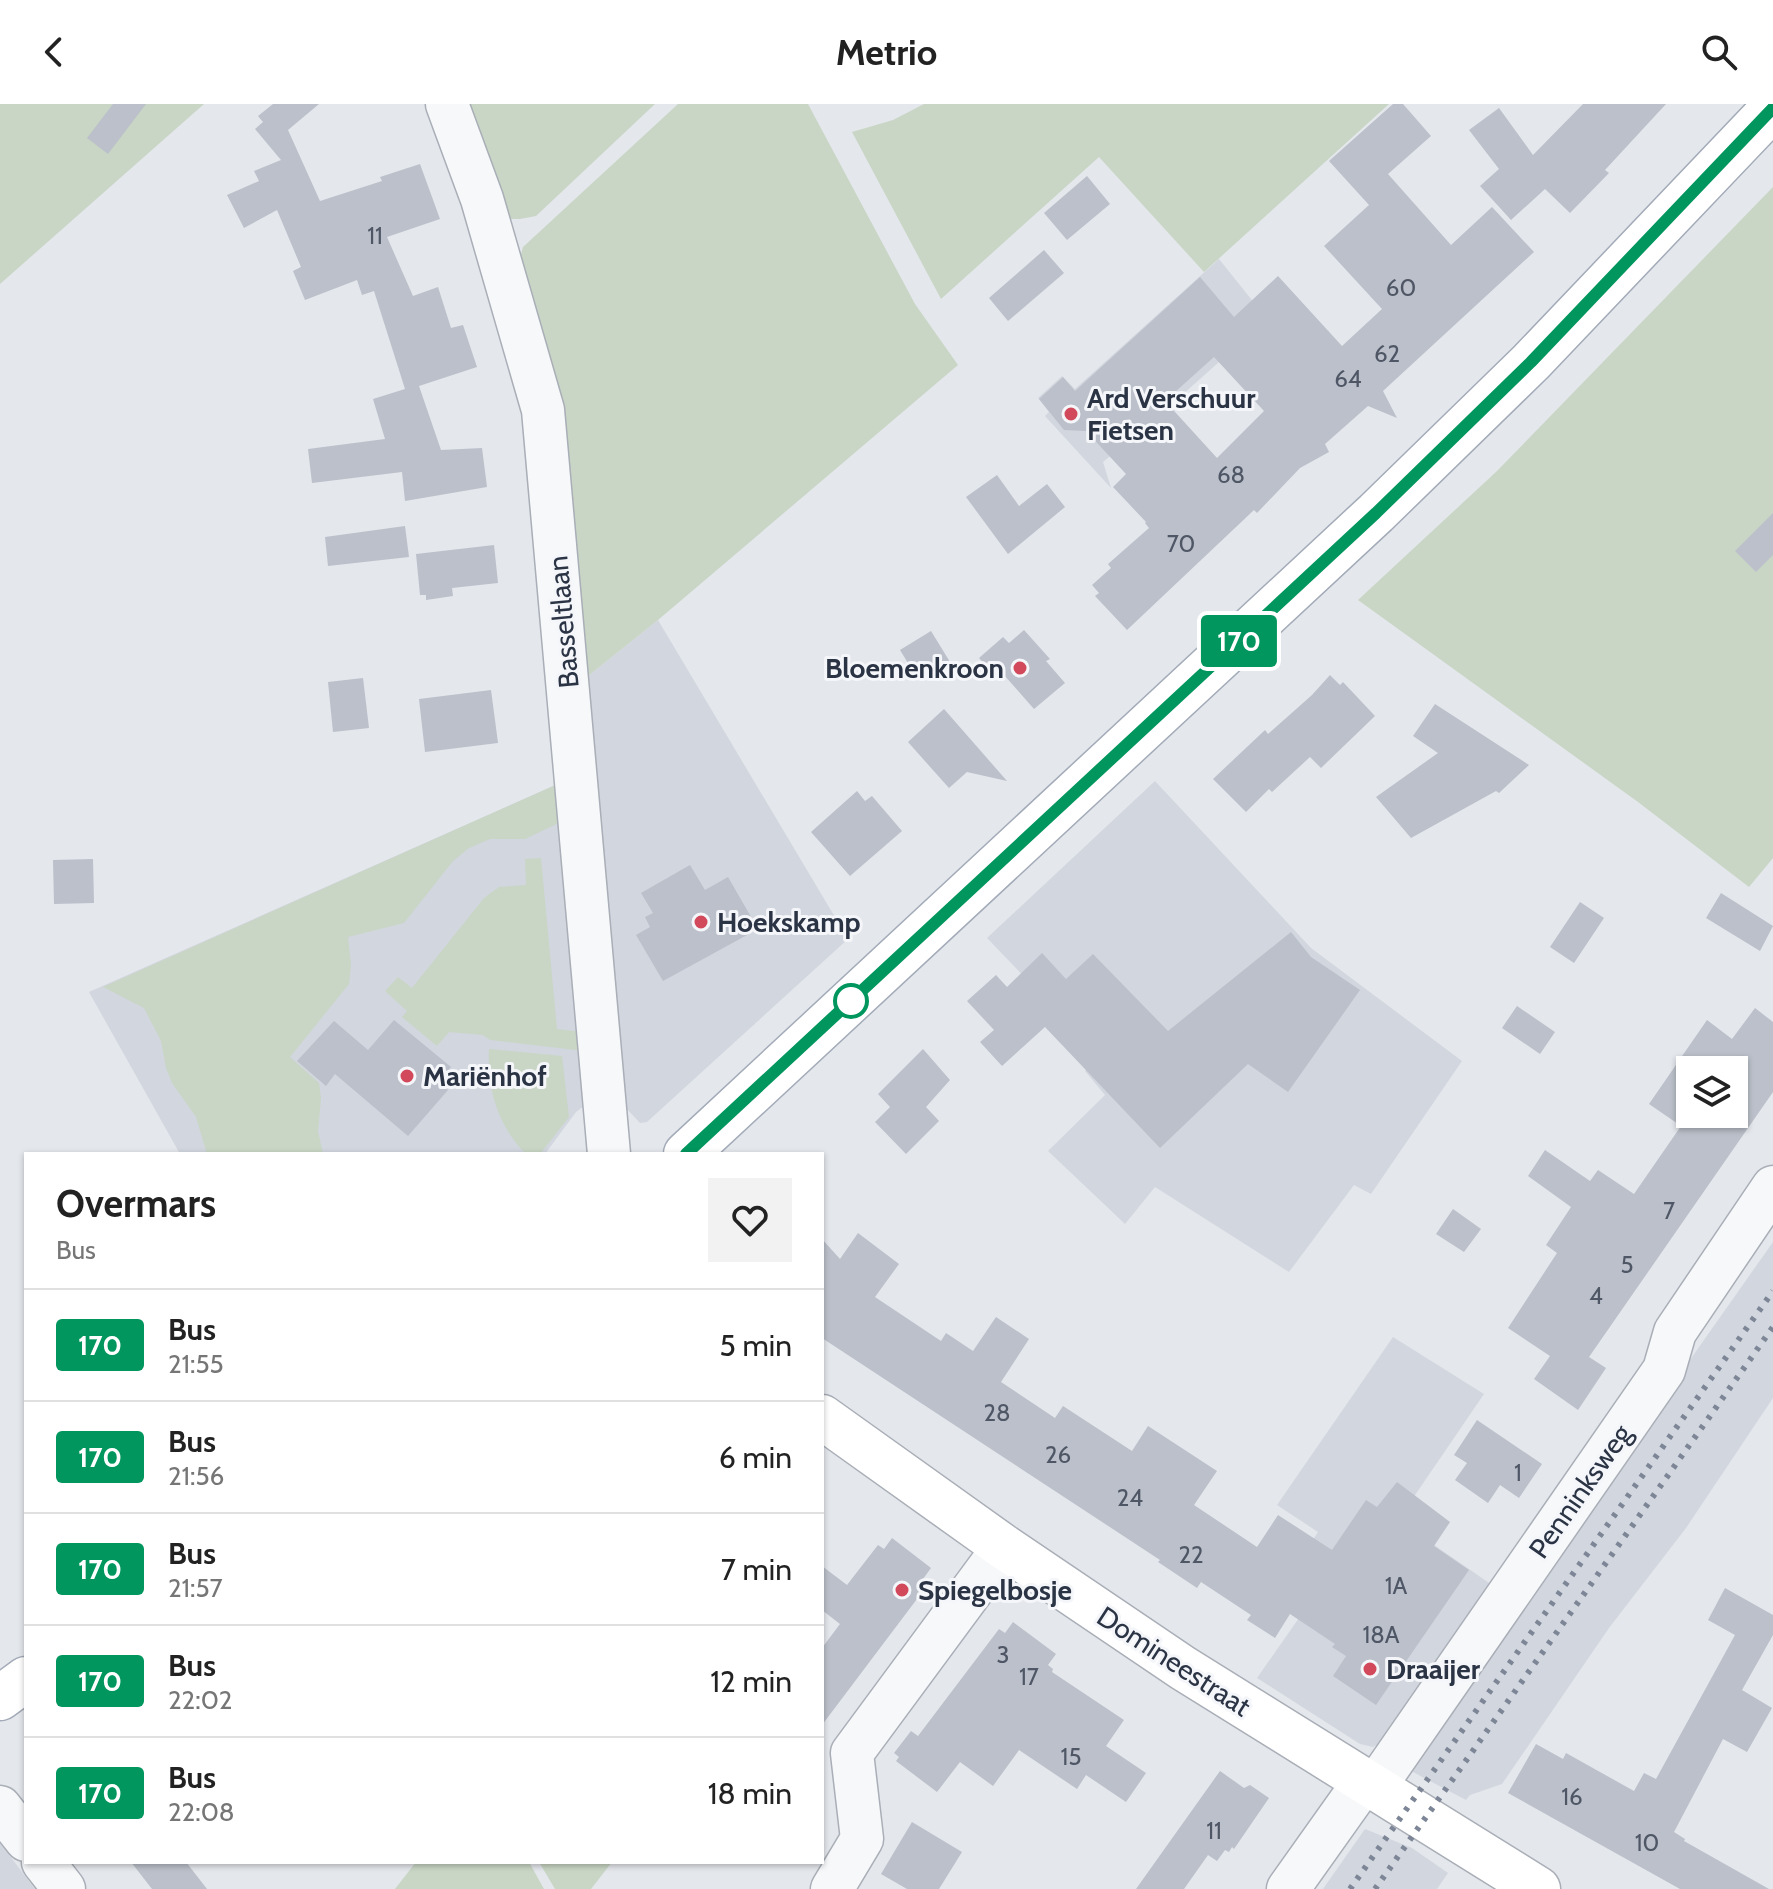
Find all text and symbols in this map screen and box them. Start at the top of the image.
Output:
icon: back [32,30,76,74]
text: Metrio [836,30,937,74]
icon: search [1697,30,1741,74]
house number: 11 [367,221,383,250]
house number: 60 [1386,273,1416,302]
house number: 62 [1374,339,1400,368]
house number: 64 [1334,364,1362,393]
place label: Ard Verschuur Fietsen [1087,381,1256,447]
marker: Ard Verschuur Fietsen [1062,405,1080,423]
house number: 68 [1217,460,1245,489]
house number: 70 [1167,529,1195,558]
street label: Basseltlaan [540,554,586,690]
line badge: 170 [1193,615,1285,667]
text: 170 [1217,624,1261,658]
place label: Bloemenkroon [825,651,1004,685]
marker: Bloemenkroon [1011,659,1029,677]
place label: Hoekskamp [717,905,861,939]
marker: Hoekskamp [692,913,710,931]
unlabelled marker [834,984,868,1018]
map controls [1676,1056,1748,1128]
button: layers [1676,1056,1748,1128]
place label: Mariënhof [423,1059,547,1093]
marker: Mariënhof [398,1067,416,1085]
button: heart [708,1178,792,1262]
text: Overmars [56,1180,216,1227]
house number: 7 [1663,1196,1675,1225]
text: Bus [56,1234,96,1266]
house number: 5 [1621,1250,1633,1279]
house number: 4 [1589,1281,1603,1310]
text: Bus [168,1311,216,1348]
text: 5 min [720,1327,792,1364]
text: 170 [78,1328,122,1362]
text: 21:55 [168,1348,224,1380]
house number: 28 [983,1398,1011,1427]
street label: Penninksweg [1521,1417,1639,1564]
text: Bus [168,1423,216,1460]
text: 6 min [719,1439,792,1476]
text: 170 [78,1440,122,1474]
house number: 26 [1045,1440,1071,1469]
house number: 1 [1514,1458,1522,1487]
text: 21:56 [168,1460,224,1492]
house number: 24 [1117,1483,1143,1512]
text: Bus [168,1535,216,1572]
house number: 22 [1178,1540,1204,1569]
text: 7 min [721,1551,792,1588]
text: 170 [78,1552,122,1586]
house number: 1A [1385,1571,1408,1600]
text: 21:57 [168,1572,223,1604]
place label: Spiegelbosje [918,1573,1072,1607]
marker: Spiegelbosje [893,1581,911,1599]
street label: Domineestraat [1091,1599,1257,1723]
house number: 18A [1362,1620,1400,1649]
house number: 3 [997,1640,1009,1669]
text: Bus [168,1647,216,1684]
place label: Draaijer [1386,1652,1481,1686]
marker: Draaijer [1361,1660,1379,1678]
house number: 17 [1019,1662,1039,1691]
text: 12 min [710,1663,792,1700]
text: 170 [78,1664,122,1698]
text: 22:02 [168,1684,232,1716]
house number: 15 [1061,1742,1081,1771]
text: Bus [168,1759,216,1796]
text: 18 min [708,1775,792,1812]
text: 170 [78,1776,122,1810]
house number: 16 [1561,1782,1583,1811]
text: 22:08 [168,1796,235,1828]
house number: 11 [1206,1816,1222,1845]
house number: 10 [1635,1828,1659,1857]

